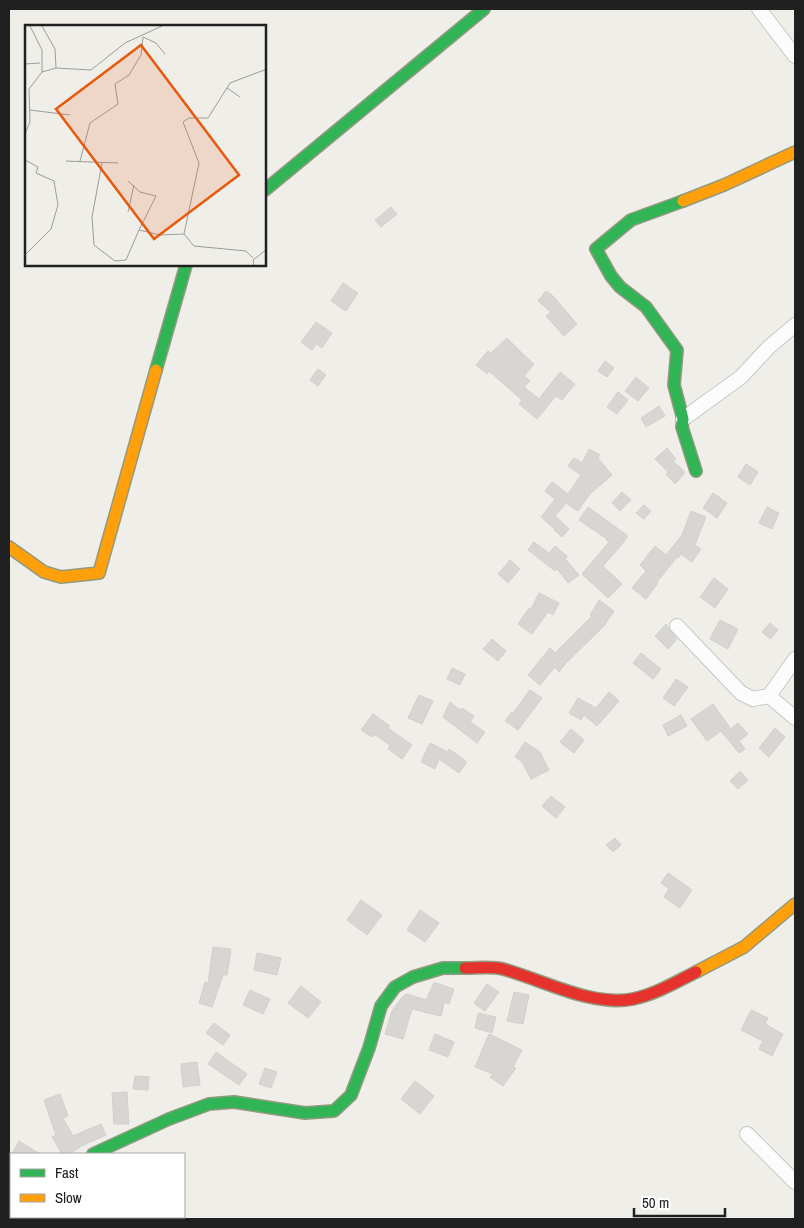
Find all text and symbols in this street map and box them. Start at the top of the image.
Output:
inset map [25,25,266,266]
legend [10,1153,185,1218]
text: Fast [55,1162,79,1183]
scale bar [634,1186,725,1218]
text: Slow [55,1187,82,1208]
text: 50 m [642,1192,669,1213]

